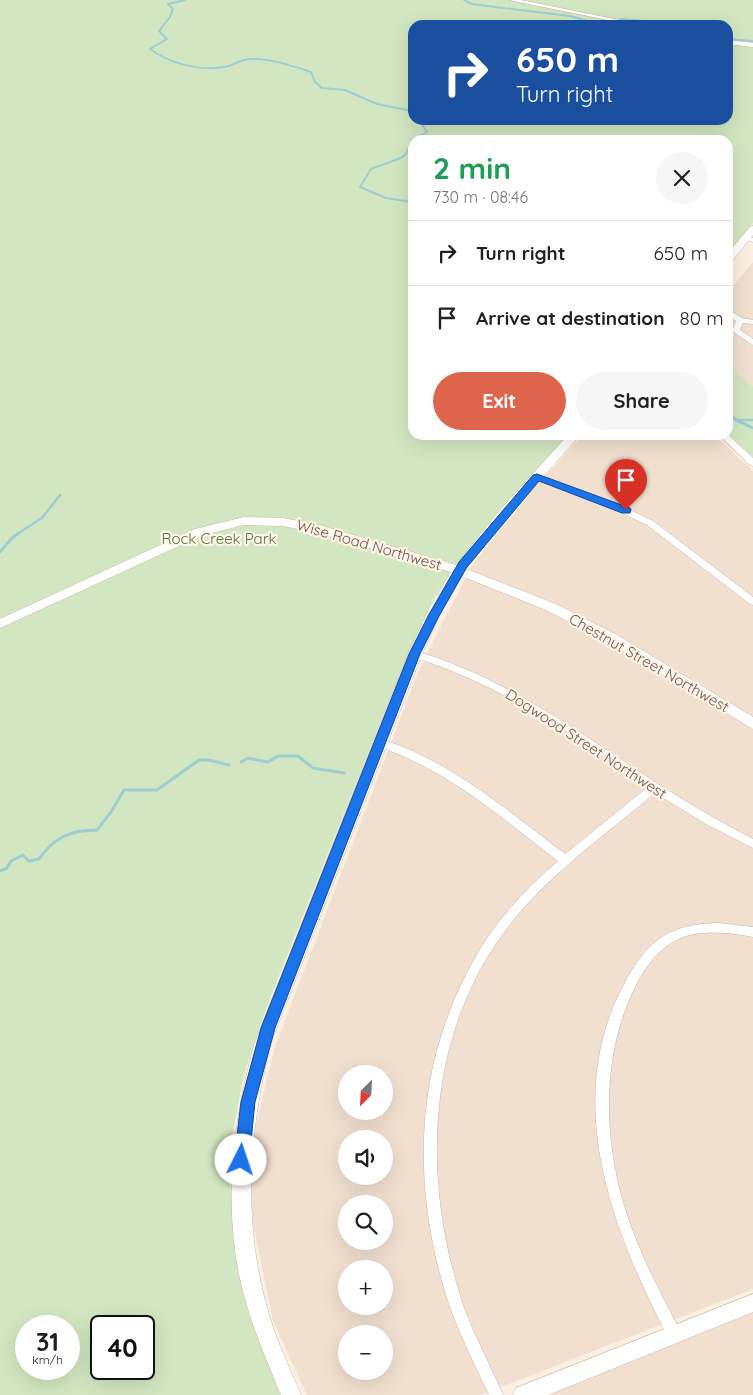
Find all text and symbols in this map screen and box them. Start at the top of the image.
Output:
text: 650 m [516,37,619,81]
icon: right [433,40,498,105]
text: Turn right [516,80,613,108]
text: 2 min [433,149,511,187]
button: close [656,152,708,204]
text: 730 m · 08:46 [433,187,528,207]
icon: right [433,239,461,267]
text: Turn right [476,241,565,265]
text: 650 m [654,241,708,265]
icon: arrive [433,304,461,332]
text: Arrive at destination [476,306,665,330]
text: 80 m [680,306,724,330]
button: Exit [433,372,566,430]
button: Share [576,372,708,430]
pin [605,459,647,510]
icon: arrive [612,466,640,494]
street label: Wise Road Northwest [294,515,444,574]
park label: Rock Creek Park [162,529,277,548]
street label: Chestnut Street Northwest [566,609,733,716]
street label: Dogwood Street Northwest [502,684,670,803]
north arrow [338,1065,392,1120]
map controls [338,1065,393,1380]
button: sound [338,1130,393,1185]
position arrow [214,1133,266,1185]
button: search [338,1195,393,1250]
button: + [338,1260,393,1315]
speed limit sign: 40 [90,1315,155,1380]
button: − [338,1325,393,1380]
text: 31 [36,1326,59,1357]
text: km/h [32,1352,63,1367]

